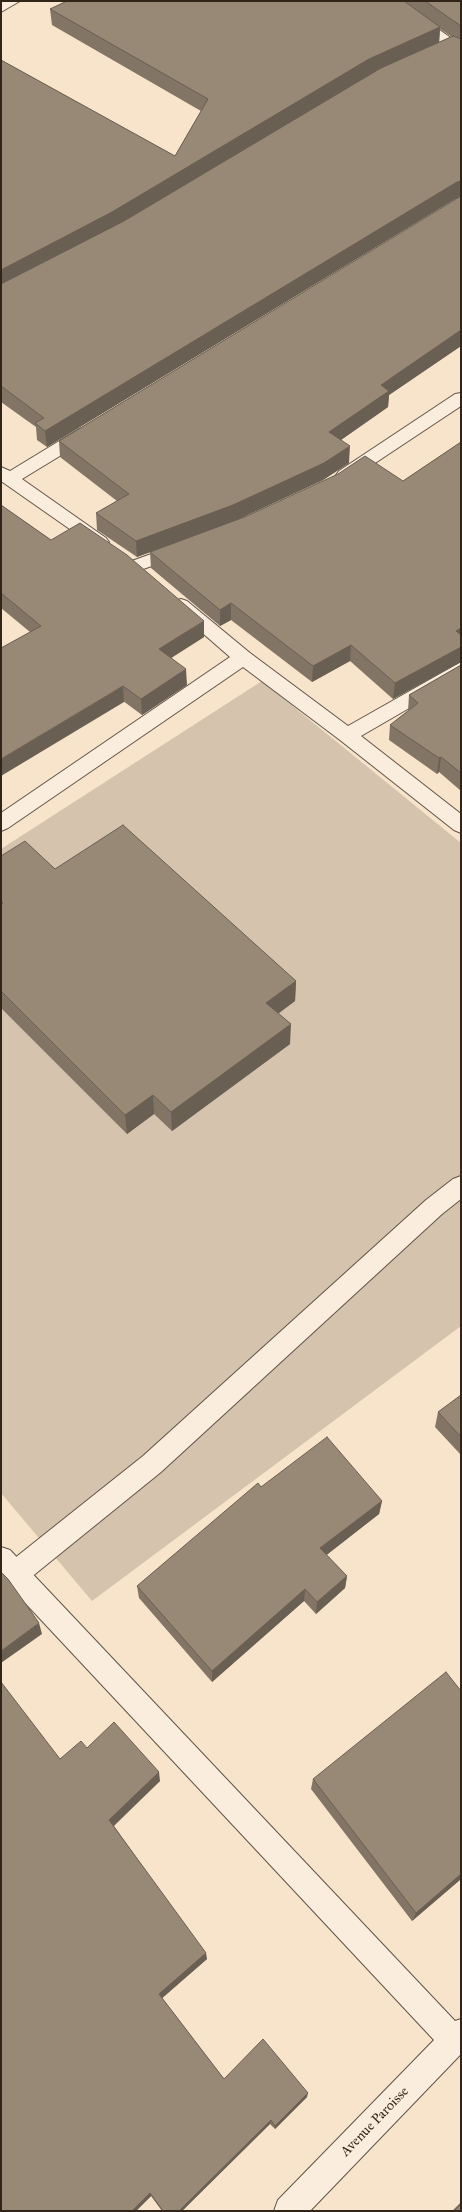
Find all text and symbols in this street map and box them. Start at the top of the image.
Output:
street label: Avenue Paroisse [337,2083,413,2161]

